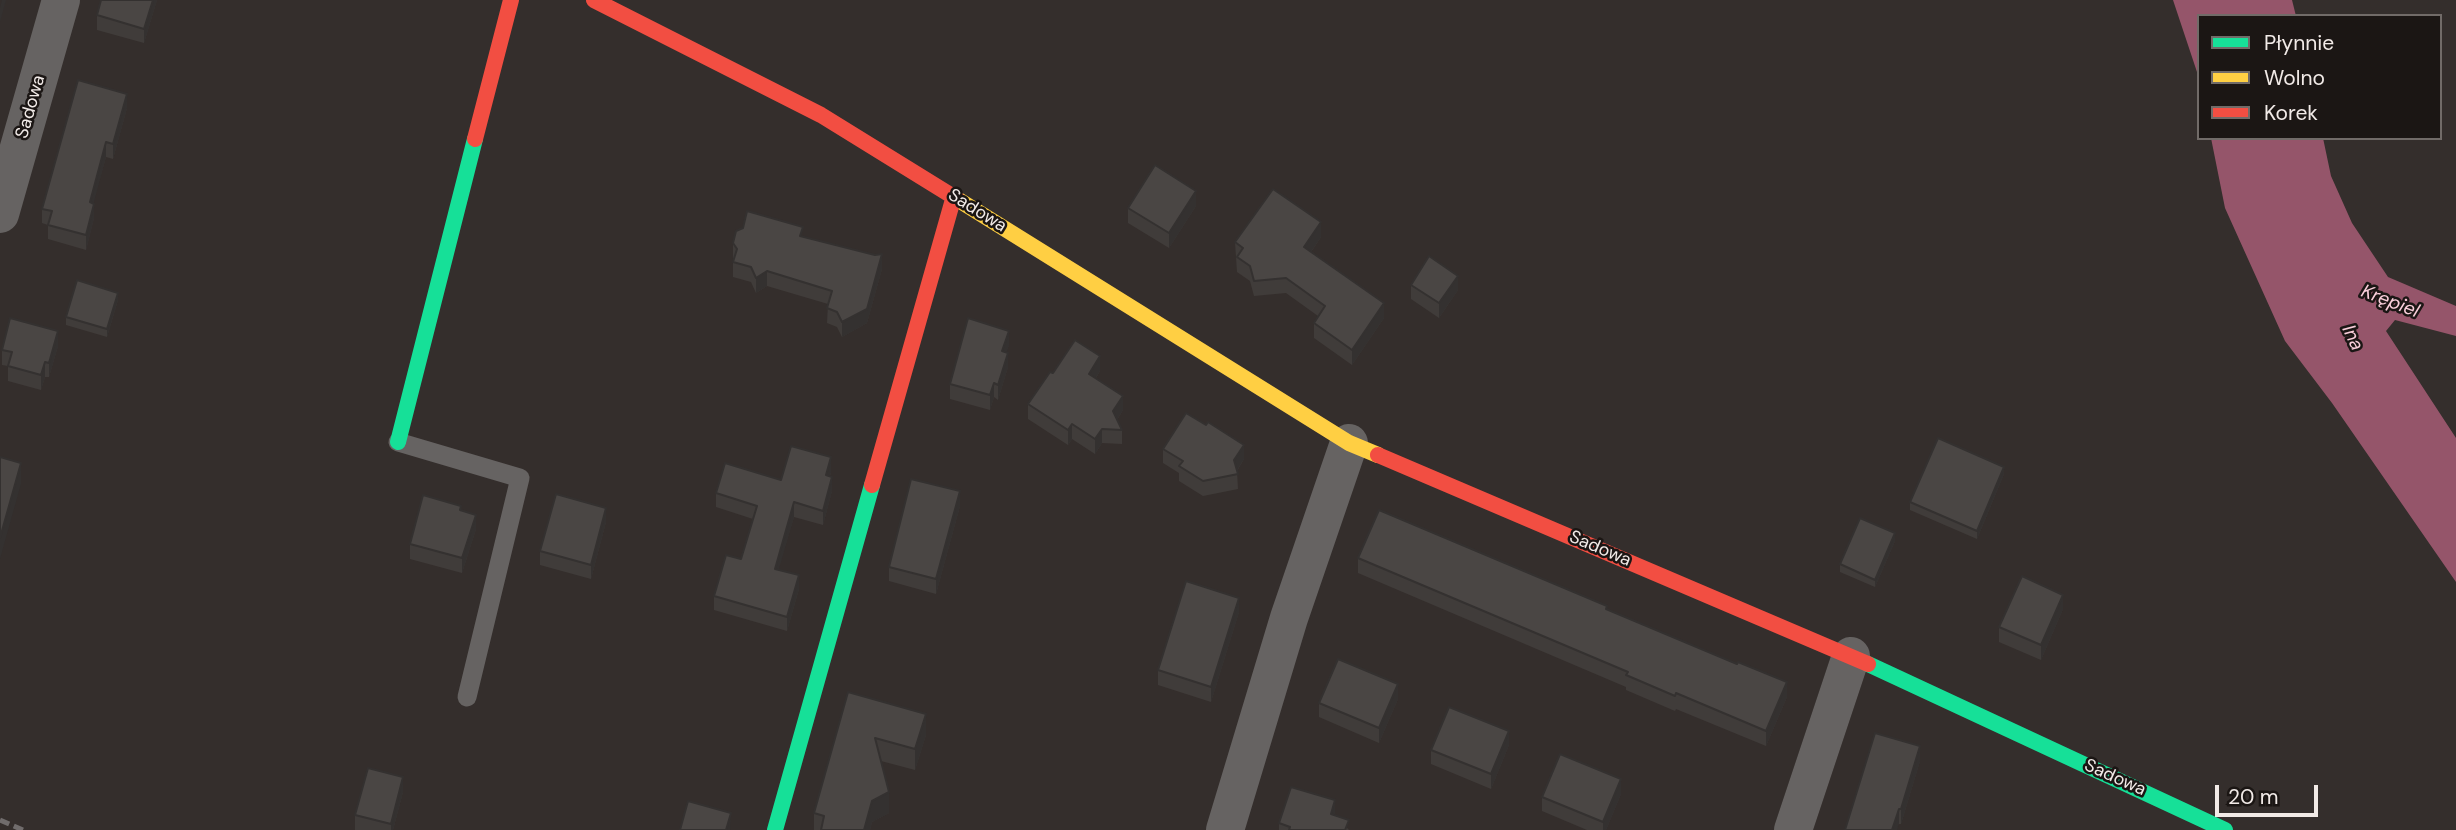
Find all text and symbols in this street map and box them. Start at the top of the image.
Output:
legend [2197,14,2442,140]
text: Płynnie [2264,29,2334,57]
text: Wolno [2264,64,2325,92]
street label: Sadowa [12,73,50,141]
text: Korek [2264,99,2318,127]
street label: Sadowa [944,185,1010,237]
water label: Krępiel [2358,281,2422,323]
water label: Ina [2336,321,2368,355]
street label: Sadowa [1566,526,1634,572]
street label: Sadowa [2081,755,2149,801]
scale bar [2218,770,2321,814]
text: 20 m [2228,783,2279,811]

